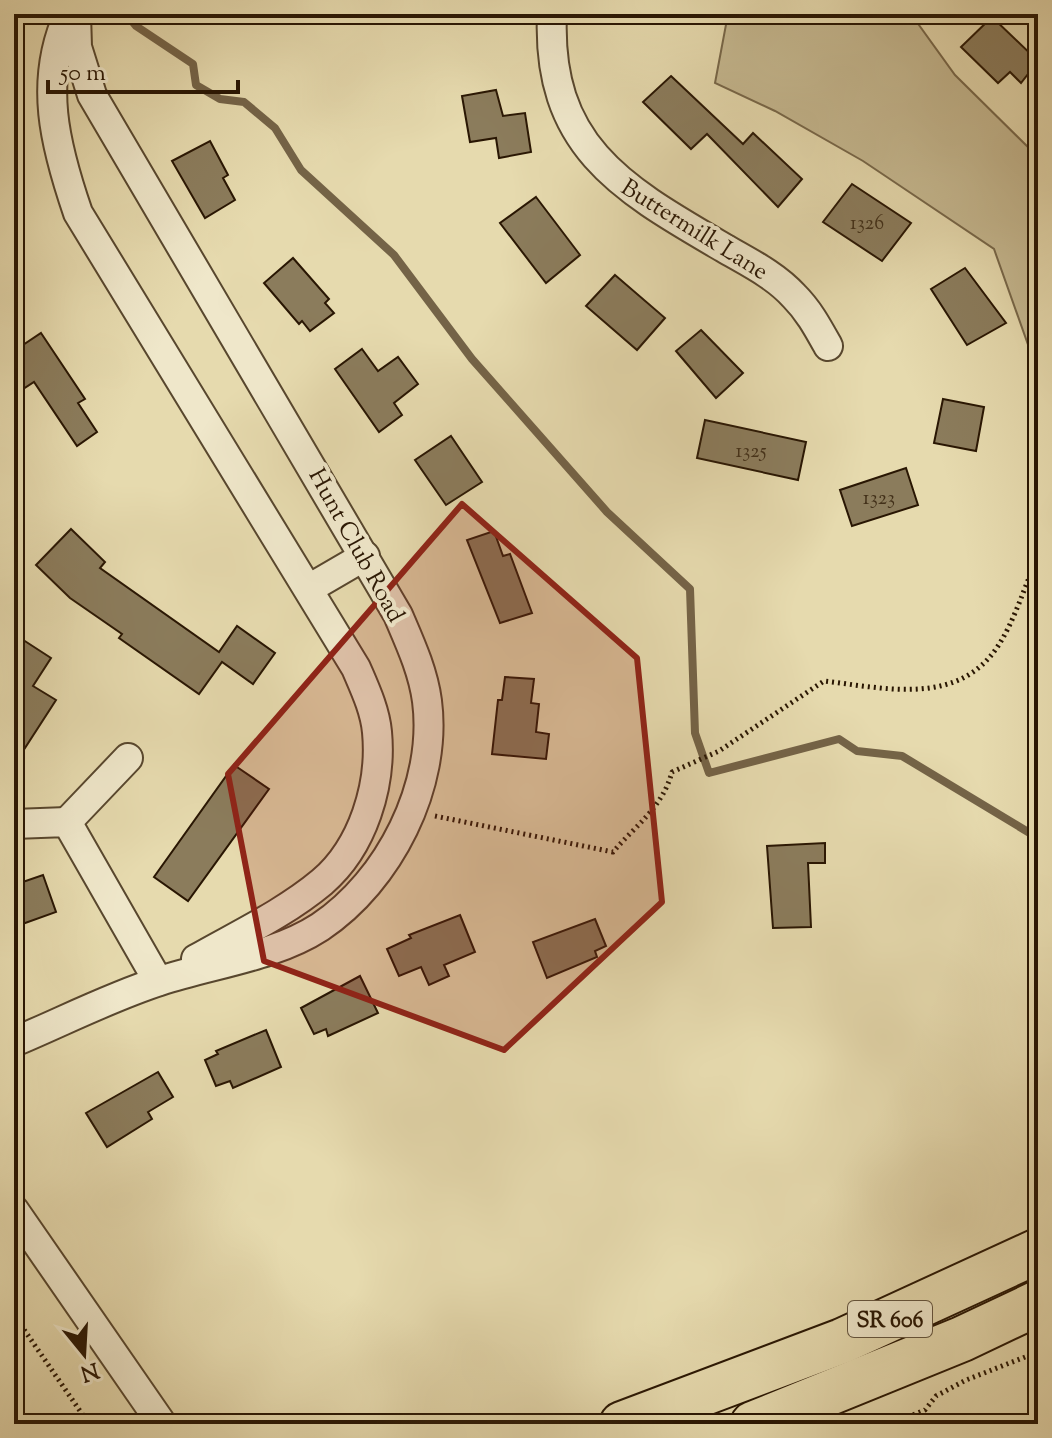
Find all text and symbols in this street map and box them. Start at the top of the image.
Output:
scale bar [48,44,238,94]
text: 50 m [58,57,106,91]
street label: Buttermilk Lane [614,172,774,290]
house number: 1326 [850,210,884,239]
house number: 1325 [735,438,767,467]
street label: Hunt Club Road [299,463,412,630]
house number: 1323 [863,485,895,514]
road number: SR 606 [848,1301,932,1337]
north arrow [44,1314,124,1394]
text: N [76,1352,103,1388]

